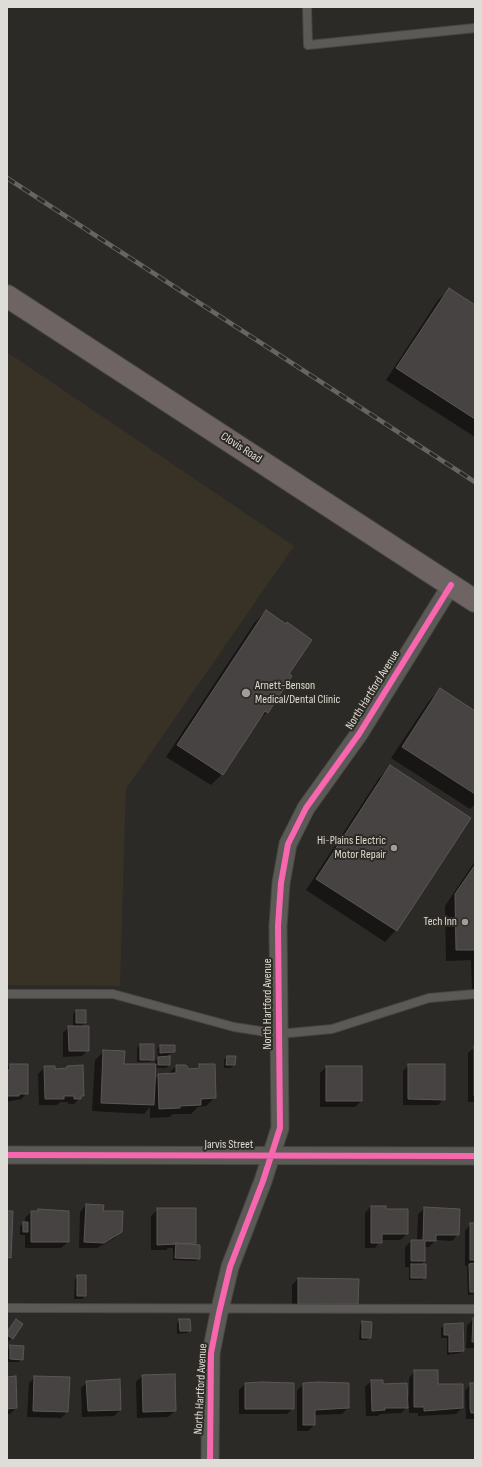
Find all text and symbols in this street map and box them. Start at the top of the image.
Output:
street label: Clovis Road [218,429,264,467]
street label: North Hartford Avenue [343,648,403,732]
place label: Arnett-Benson Medical/Dental Clinic [255,679,340,707]
marker: Arnett-Benson Medical/Dental Clinic [240,687,252,699]
place label: Hi-Plains Electric Motor Repair [317,834,386,862]
marker: Hi-Plains Electric Motor Repair [389,843,399,853]
place label: Tech Inn [424,915,457,929]
marker: Tech Inn [460,917,470,927]
street label: North Hartford Avenue [261,958,275,1050]
street label: Jarvis Street [204,1138,254,1152]
street label: North Hartford Avenue [191,1343,211,1435]

